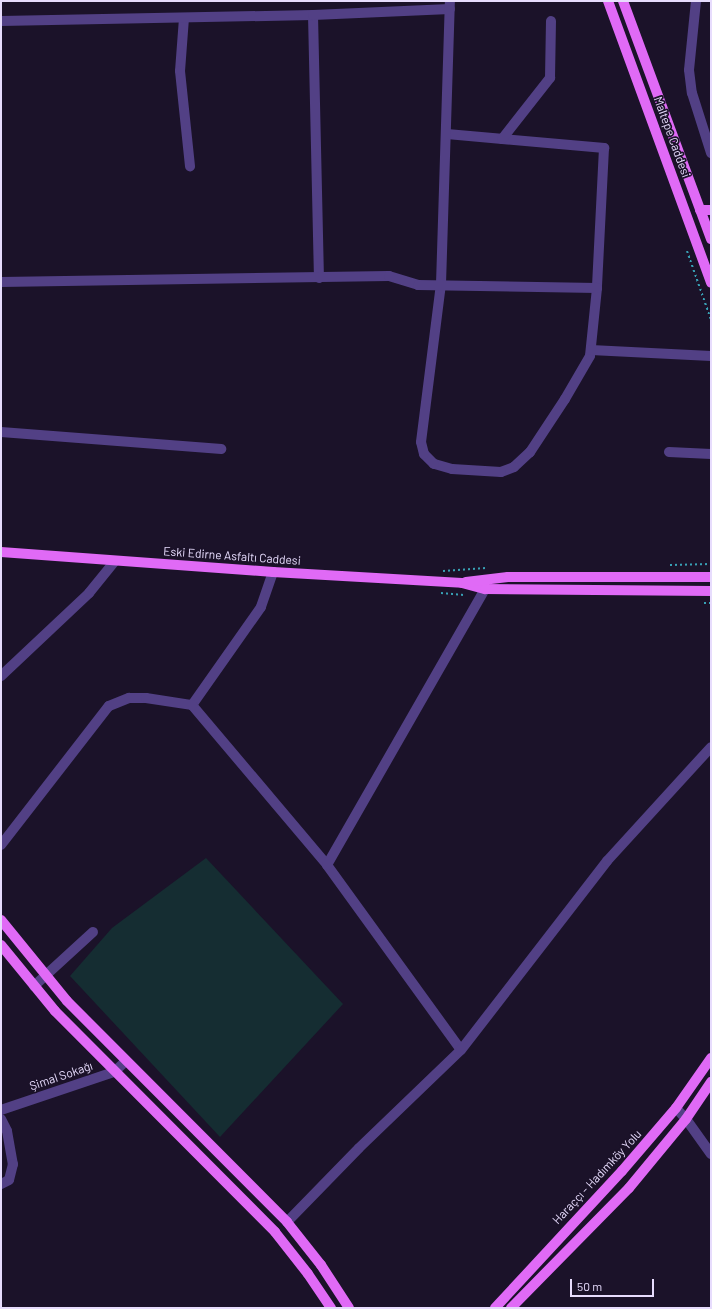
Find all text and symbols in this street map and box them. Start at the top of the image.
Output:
street label: Maltepe Caddesi [651,95,693,179]
street label: Eski Edirne Asfaltı Caddesi [163,544,301,568]
street label: Şimal Sokağı [28,1058,94,1094]
street label: Haraççı - Hadımköy Yolu [550,1127,644,1227]
scale bar [572,1271,656,1297]
text: 50 m [577,1279,602,1293]

